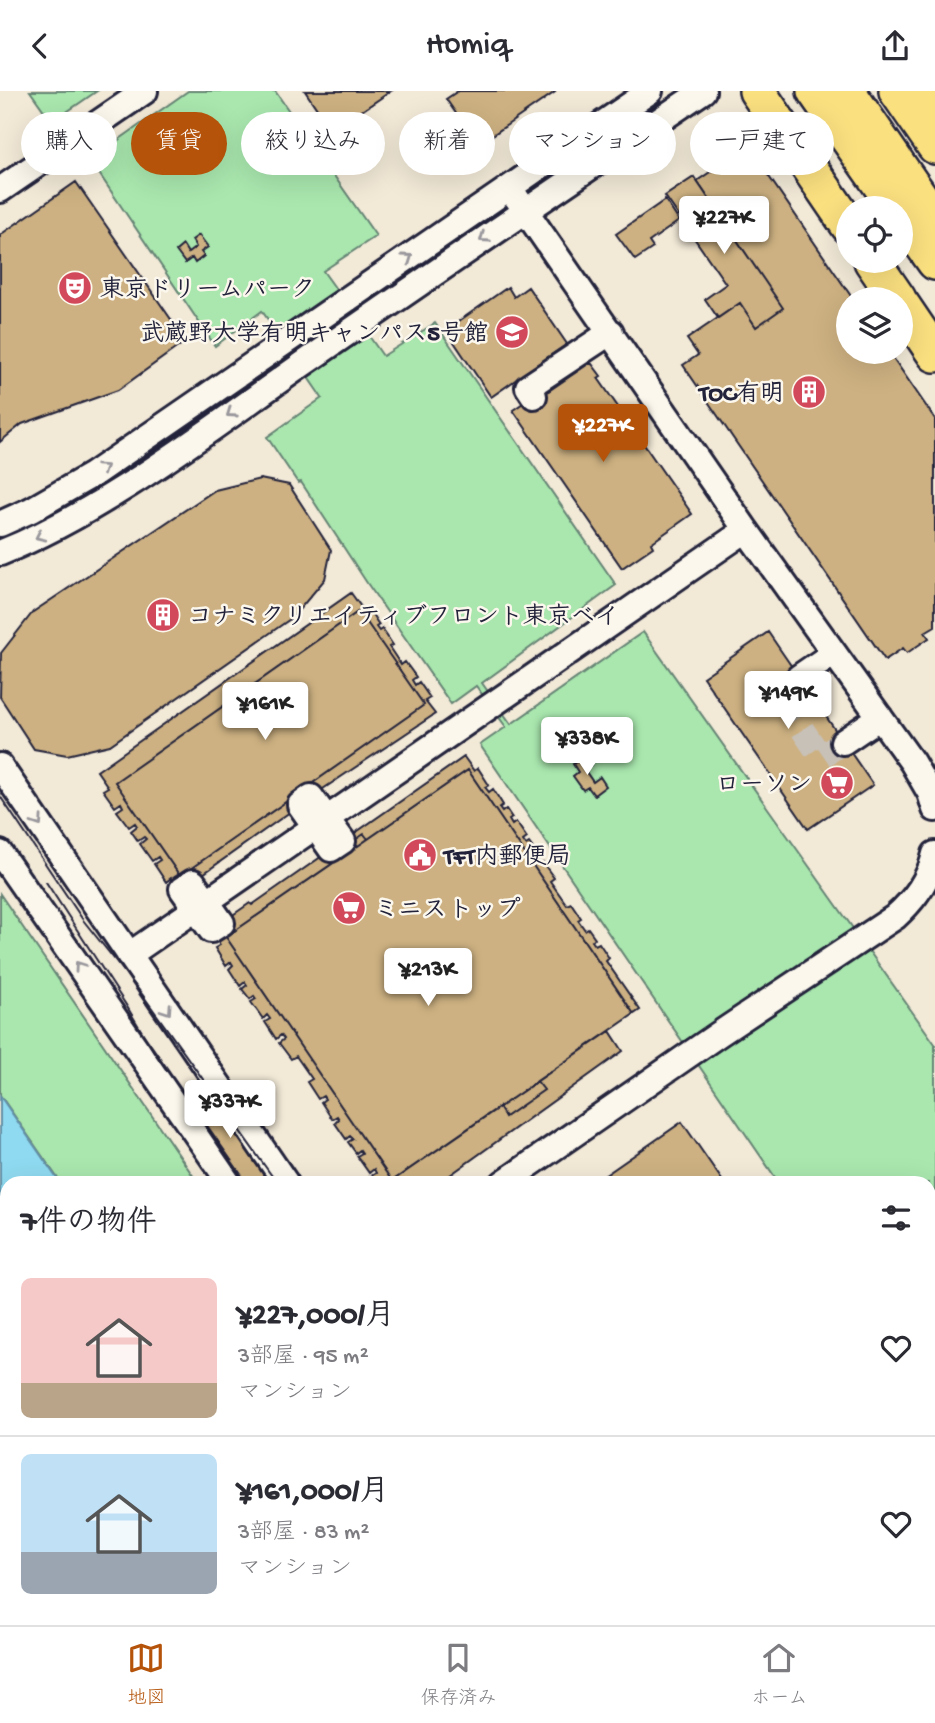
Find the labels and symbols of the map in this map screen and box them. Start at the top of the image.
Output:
pin: ¥227K [675,197,773,256]
one-way arrow [479,230,492,242]
one-way arrow [400,254,413,266]
theatre icon: 東京ドリームパーク [56,269,94,307]
place label: 東京ドリームパーク [100,276,315,306]
school or university icon: 武蔵野大学有明キャンパス5号館 [493,313,531,351]
place label: 武蔵野大学有明キャンパス5号館 [140,320,488,350]
building icon: TOC有明 [790,373,828,411]
place label: TOC有明 [697,380,784,410]
one-way arrow [226,405,239,418]
pin: ¥227K [554,405,652,464]
one-way arrow [95,463,108,476]
one-way arrow [35,528,47,542]
building icon: コナミクリエイティブフロント東京ベイ [144,596,182,634]
place label: コナミクリエイティブフロント東京ベイ [188,603,619,633]
pin: ¥149K [739,671,837,731]
pin: ¥161K [216,683,314,742]
pin: ¥338K [538,717,636,777]
supermarket icon: ローソン [818,764,856,802]
place label: ローソン [716,772,812,801]
one-way arrow [30,814,43,827]
public building icon: TFT内郵便局 [401,836,439,874]
place label: TFT内郵便局 [442,843,571,873]
supermarket icon: ミニストップ [330,889,368,927]
place label: ミニストップ [374,896,520,926]
pin: ¥213K [379,949,477,1008]
one-way arrow [75,961,87,974]
one-way arrow [159,1002,171,1015]
pin: ¥337K [181,1081,279,1140]

